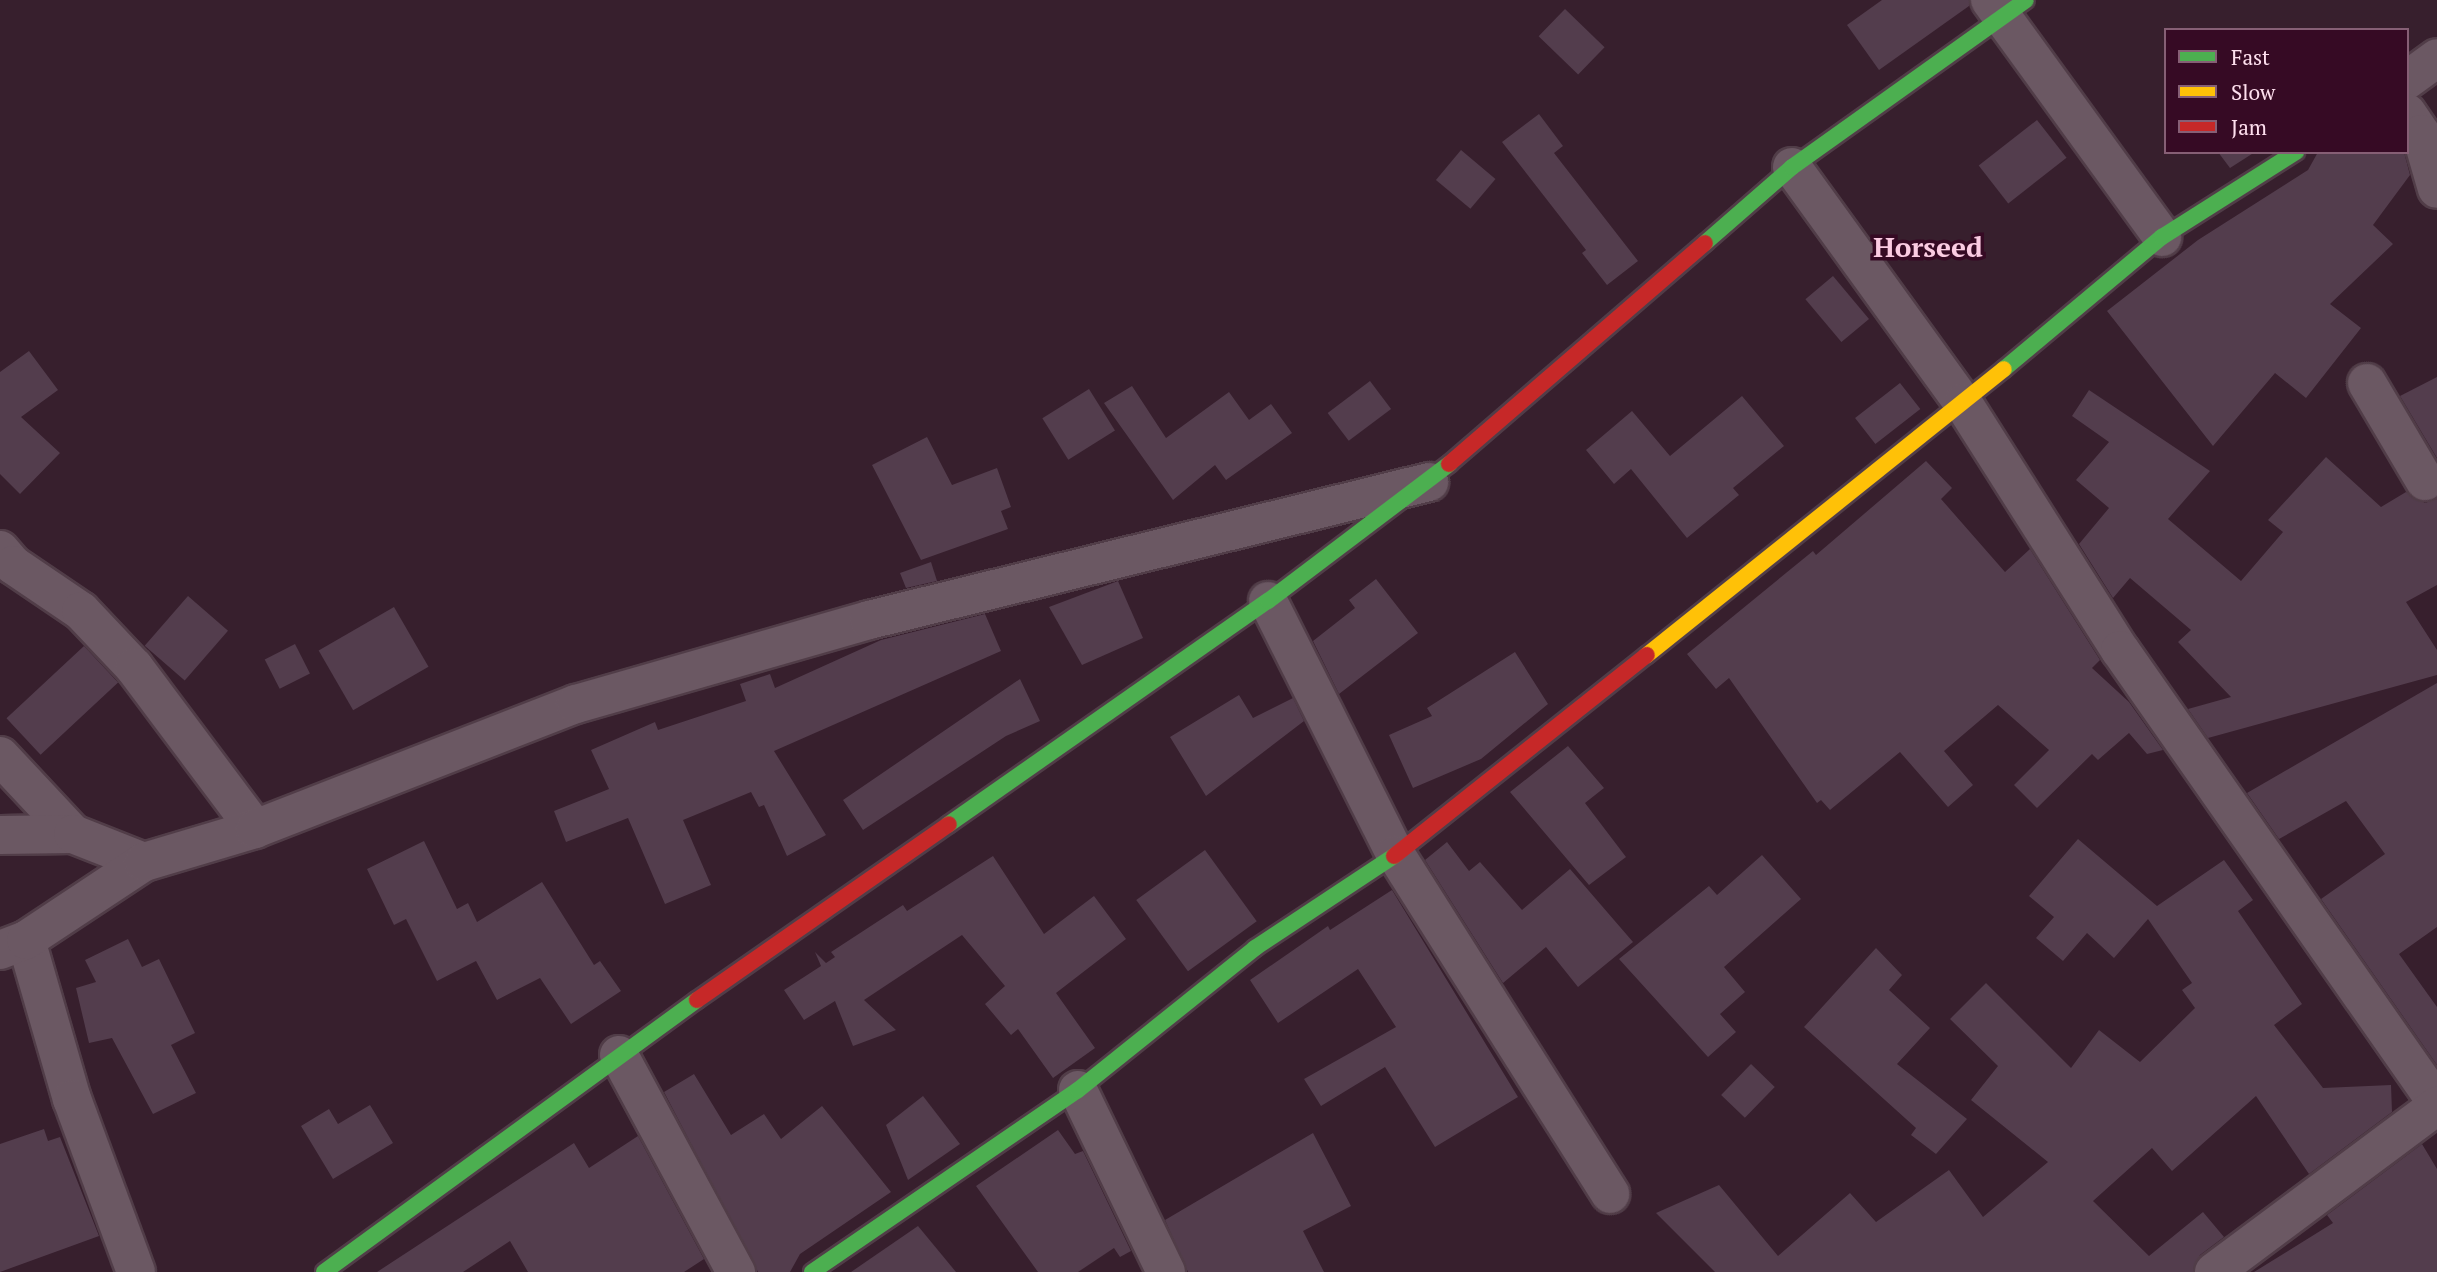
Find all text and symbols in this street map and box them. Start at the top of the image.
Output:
legend [2164,28,2409,154]
text: Fast [2231,43,2270,71]
text: Slow [2231,78,2275,106]
text: Jam [2231,113,2267,141]
district label: Horseed [1873,230,1983,264]

